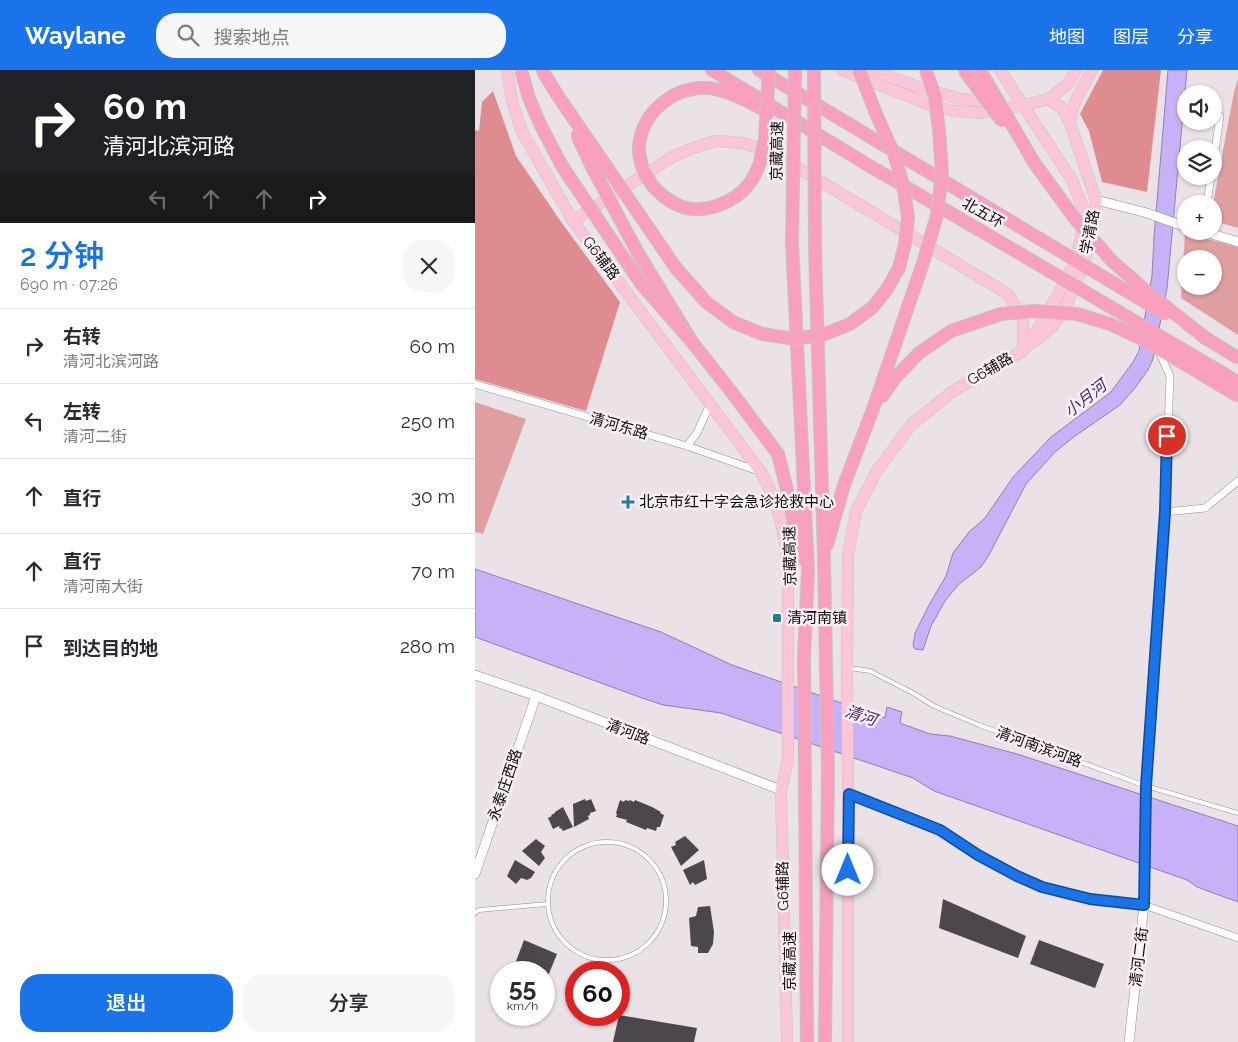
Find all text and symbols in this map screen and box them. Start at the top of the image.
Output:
search box [156,13,506,58]
text: Waylane [25,21,126,50]
icon: search [174,21,202,49]
text: 搜索地点 [214,26,290,48]
text: 地图 [1049,26,1085,47]
text: 图层 [1113,26,1149,47]
text: 分享 [1177,26,1213,47]
map controls [1177,85,1222,295]
button: sound [1177,85,1222,130]
text: 60 m [103,86,187,127]
icon: right [20,90,85,155]
street label: 京藏高速 [767,121,787,181]
text: 清河北滨河路 [103,133,235,159]
button: layers [1177,140,1222,185]
icon: left [144,185,172,213]
icon: ahead [197,185,225,213]
icon: ahead [250,185,278,213]
icon: right [303,185,331,213]
street label: 北五环 [959,194,1007,232]
button: + [1177,195,1222,240]
street label: 学清路 [1077,208,1103,256]
street label: G6辅路 [579,233,623,283]
text: 2 分钟 [20,238,104,273]
button: close [403,240,455,292]
button: − [1177,250,1222,295]
text: 690 m · 07:26 [20,275,118,294]
text: 右转 [63,325,101,347]
icon: right [20,332,48,360]
text: 60 m [410,335,455,357]
street label: G6辅路 [964,349,1016,389]
text: 清河北滨河路 [63,352,159,371]
water label: 小月河 [1061,374,1112,421]
text: 左转 [63,400,101,422]
icon: left [20,407,48,435]
street label: 清河东路 [588,409,650,443]
text: 250 m [401,410,455,432]
pin [1146,415,1188,457]
icon: arrive [1153,422,1181,450]
text: 清河二街 [63,427,127,446]
icon: ahead [20,482,48,510]
text: 30 m [411,485,455,507]
text: 直行 [63,487,101,509]
place label: 北京市红十字会急诊抢救中心 [639,493,834,511]
marker: 北京市红十字会急诊抢救中心 [621,495,635,509]
street label: 京藏高速 [780,526,800,586]
text: 直行 [63,550,101,572]
icon: ahead [20,557,48,585]
text: 70 m [411,560,455,582]
text: 清河南大街 [63,577,143,596]
place label: 清河南镇 [787,609,847,627]
marker: 清河南镇 [771,612,783,624]
icon: arrive [20,632,48,660]
text: 280 m [400,635,455,657]
text: 到达目的地 [63,637,158,659]
water label: 清河 [843,701,882,730]
street label: 清河路 [604,716,652,748]
street label: 清河南滨河路 [994,723,1084,771]
street label: 永泰庄西路 [484,747,526,823]
position arrow [821,843,873,895]
street label: G6辅路 [774,861,792,911]
street label: 清河二街 [1126,926,1152,988]
street label: 京藏高速 [781,931,799,991]
speed limit sign: 60 [565,961,630,1026]
text: 55 [509,972,536,1002]
button: 退出 [20,974,233,1032]
button: 分享 [243,974,455,1032]
text: km/h [507,999,538,1013]

